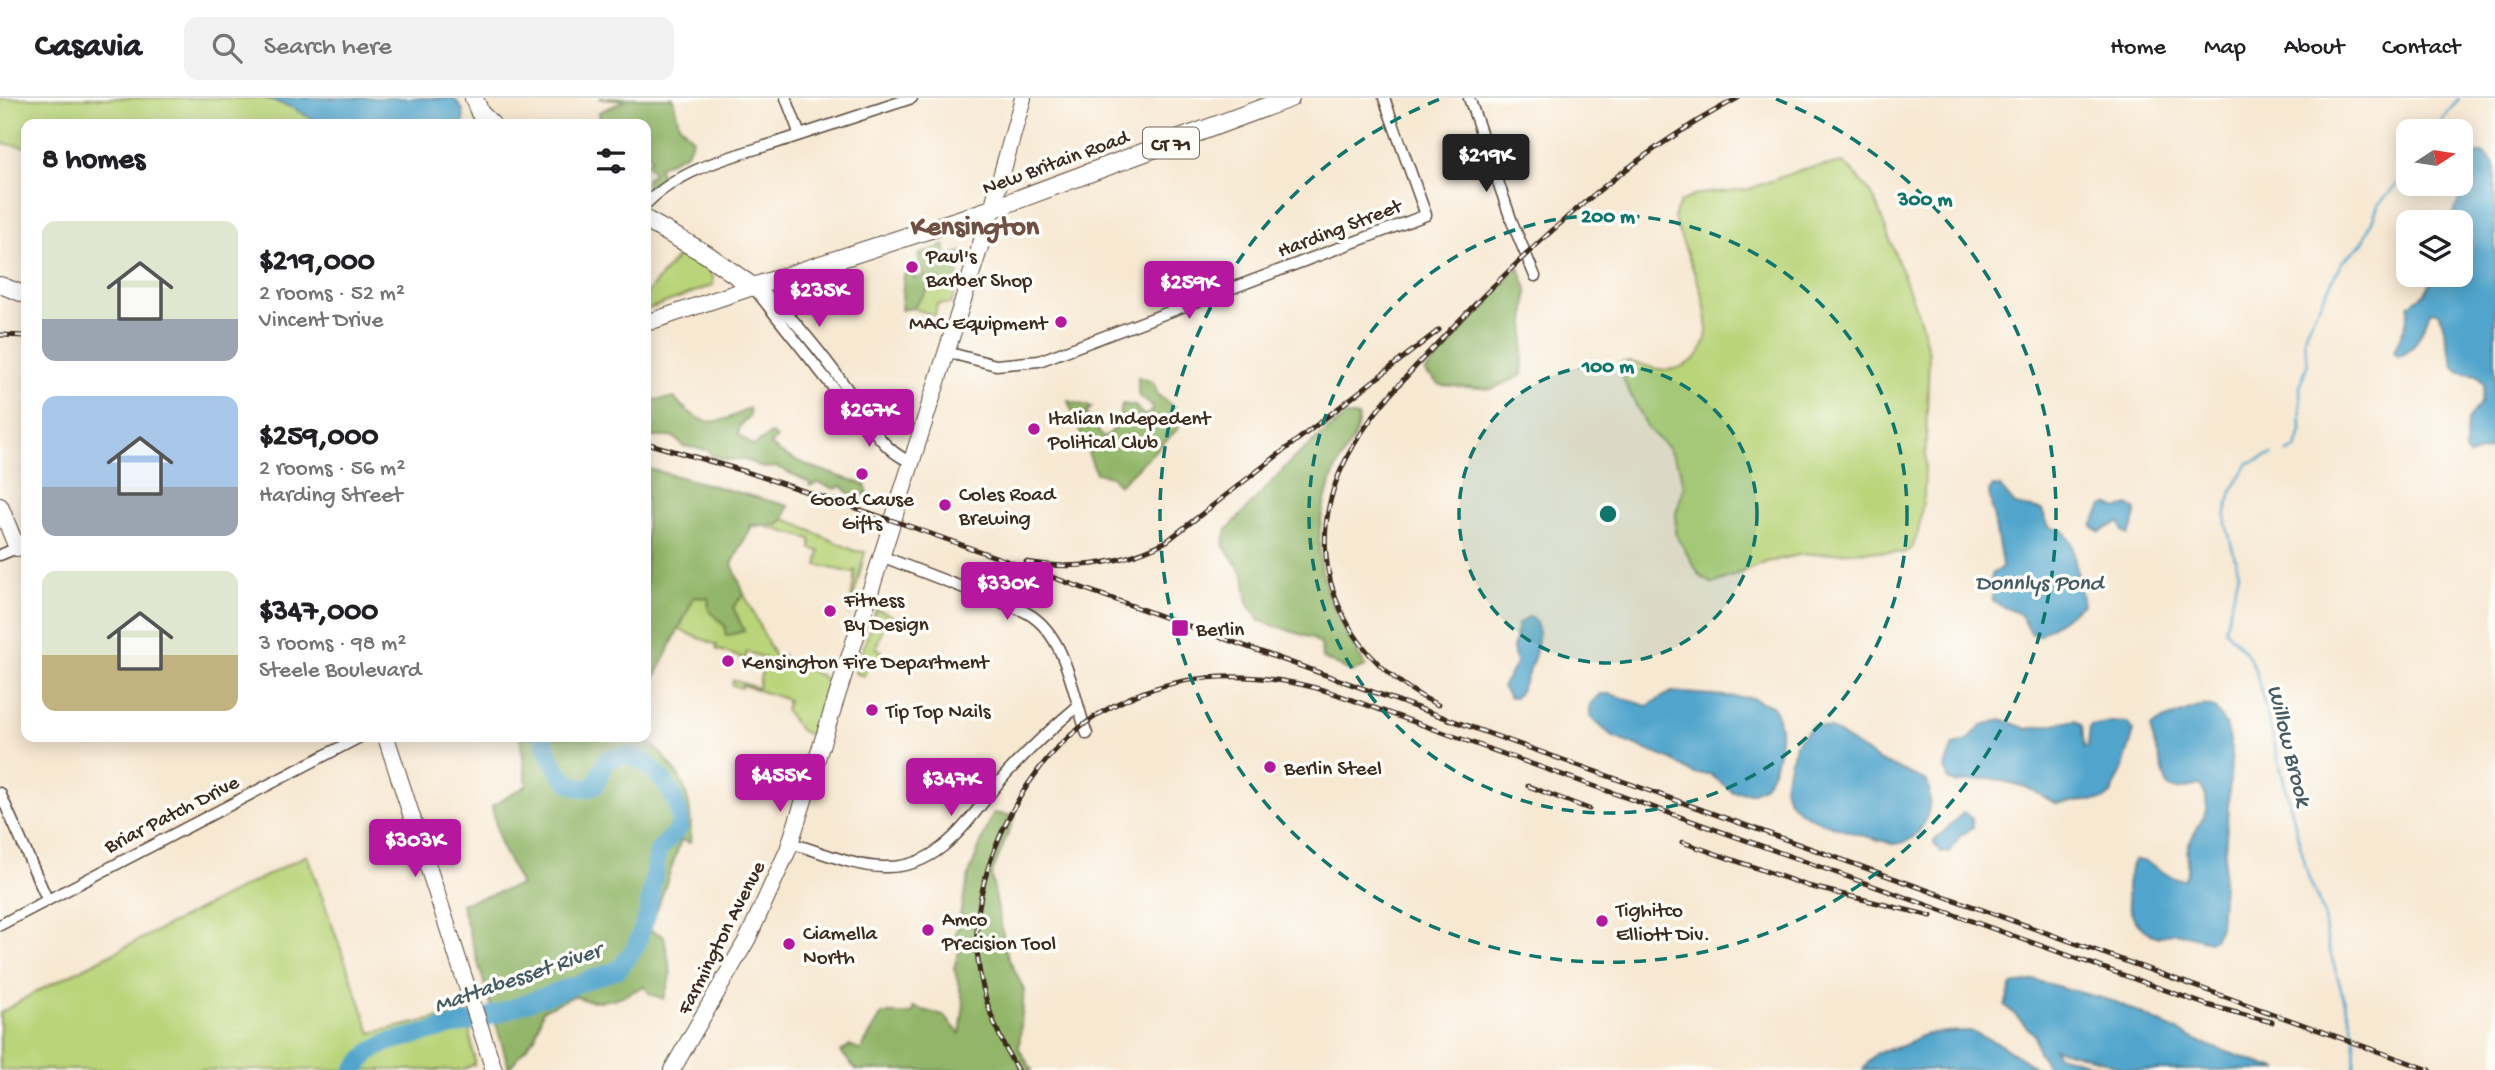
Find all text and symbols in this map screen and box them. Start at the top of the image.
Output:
search box [184,17,674,80]
text: Casavia [35,29,142,67]
icon: search [208,29,246,67]
text: Search here [264,33,392,64]
text: Home [2110,34,2166,63]
text: Map [2204,34,2246,63]
text: About [2284,34,2344,63]
text: Contact [2382,34,2460,63]
north arrow [2396,119,2473,196]
map controls [2396,119,2473,287]
street label: New Britain Road [980,126,1134,202]
road number: CT 71 [1143,128,1199,158]
pin: $219K [1437,134,1535,194]
icon: filters [592,142,630,180]
text: $219K [1458,143,1514,170]
text: 8 homes [42,144,145,179]
text: 300 m [1897,189,1952,214]
street label: Harding Street [1275,194,1408,265]
text: 200 m [1581,206,1635,231]
button: layers [2396,210,2473,287]
district label: Kensington [910,212,1040,245]
text: $219,000 [259,246,375,281]
place label: Paul's Barber Shop [925,246,1033,295]
icon: home [98,249,182,333]
marker: Paul's Barber Shop [904,259,920,275]
pin: $259K [1140,262,1238,321]
pin: $235K [770,270,868,329]
text: $259K [1160,270,1218,297]
text: $235K [790,278,848,305]
text: 2 rooms · 52 m² [259,281,405,308]
text: Vincent Drive [259,308,383,335]
place label: MAC Equipment [909,313,1049,338]
marker: MAC Equipment [1053,314,1069,330]
text: 100 m [1581,356,1634,381]
pin: $267K [820,390,918,449]
text: $267K [840,398,898,425]
place label: Italian Indepedent Political Club [1047,408,1213,457]
text: $259,000 [259,421,379,456]
marker: Italian Indepedent Political Club [1026,421,1042,437]
icon: home [98,424,182,508]
text: 2 rooms · 56 m² [259,456,405,483]
marker: Good Cause Gifts [854,466,870,482]
text: Harding Street [259,483,402,510]
place label: Coles Road Brewing [958,484,1057,533]
place label: Good Cause Gifts [810,489,915,538]
marker: Coles Road Brewing [937,497,953,513]
centre of rings [1596,502,1620,526]
pin: $330K [958,562,1056,622]
text: $330K [977,571,1037,598]
water label: Donnlys Pond [1975,571,2106,598]
place label: Fitness By Design [843,590,929,639]
text: $347,000 [259,596,378,631]
icon: home [98,599,182,683]
marker: Fitness By Design [822,603,838,619]
marker: Berlin [1170,618,1190,638]
place label: Berlin [1195,619,1244,644]
text: 3 rooms · 98 m² [259,631,406,658]
place label: Kensington Fire Department [742,652,991,677]
marker: Kensington Fire Department [720,653,736,669]
text: Steele Boulevard [259,658,421,685]
water label: Willow Brook [2260,682,2316,812]
place label: Tip Top Nails [885,701,992,726]
marker: Tip Top Nails [864,702,880,718]
pin: $455K [731,754,829,814]
pin: $347K [902,758,1000,818]
place label: Berlin Steel [1283,758,1382,783]
marker: Berlin Steel [1262,759,1278,775]
text: $455K [751,763,809,790]
text: $347K [922,767,980,794]
street label: Briar Patch Drive [100,771,245,861]
pin: $303K [366,820,464,879]
text: $303K [385,828,445,855]
street label: Farmington Avenue [673,857,773,1020]
place label: Tighitco Elliott Div. [1615,900,1710,949]
place label: Amco Precision Tool [941,909,1056,958]
marker: Tighitco Elliott Div. [1594,913,1610,929]
marker: Amco Precision Tool [920,922,936,938]
place label: Ciamella North [803,923,879,972]
water label: Mattabesset River [431,936,610,1021]
marker: Ciamella North [781,936,797,952]

